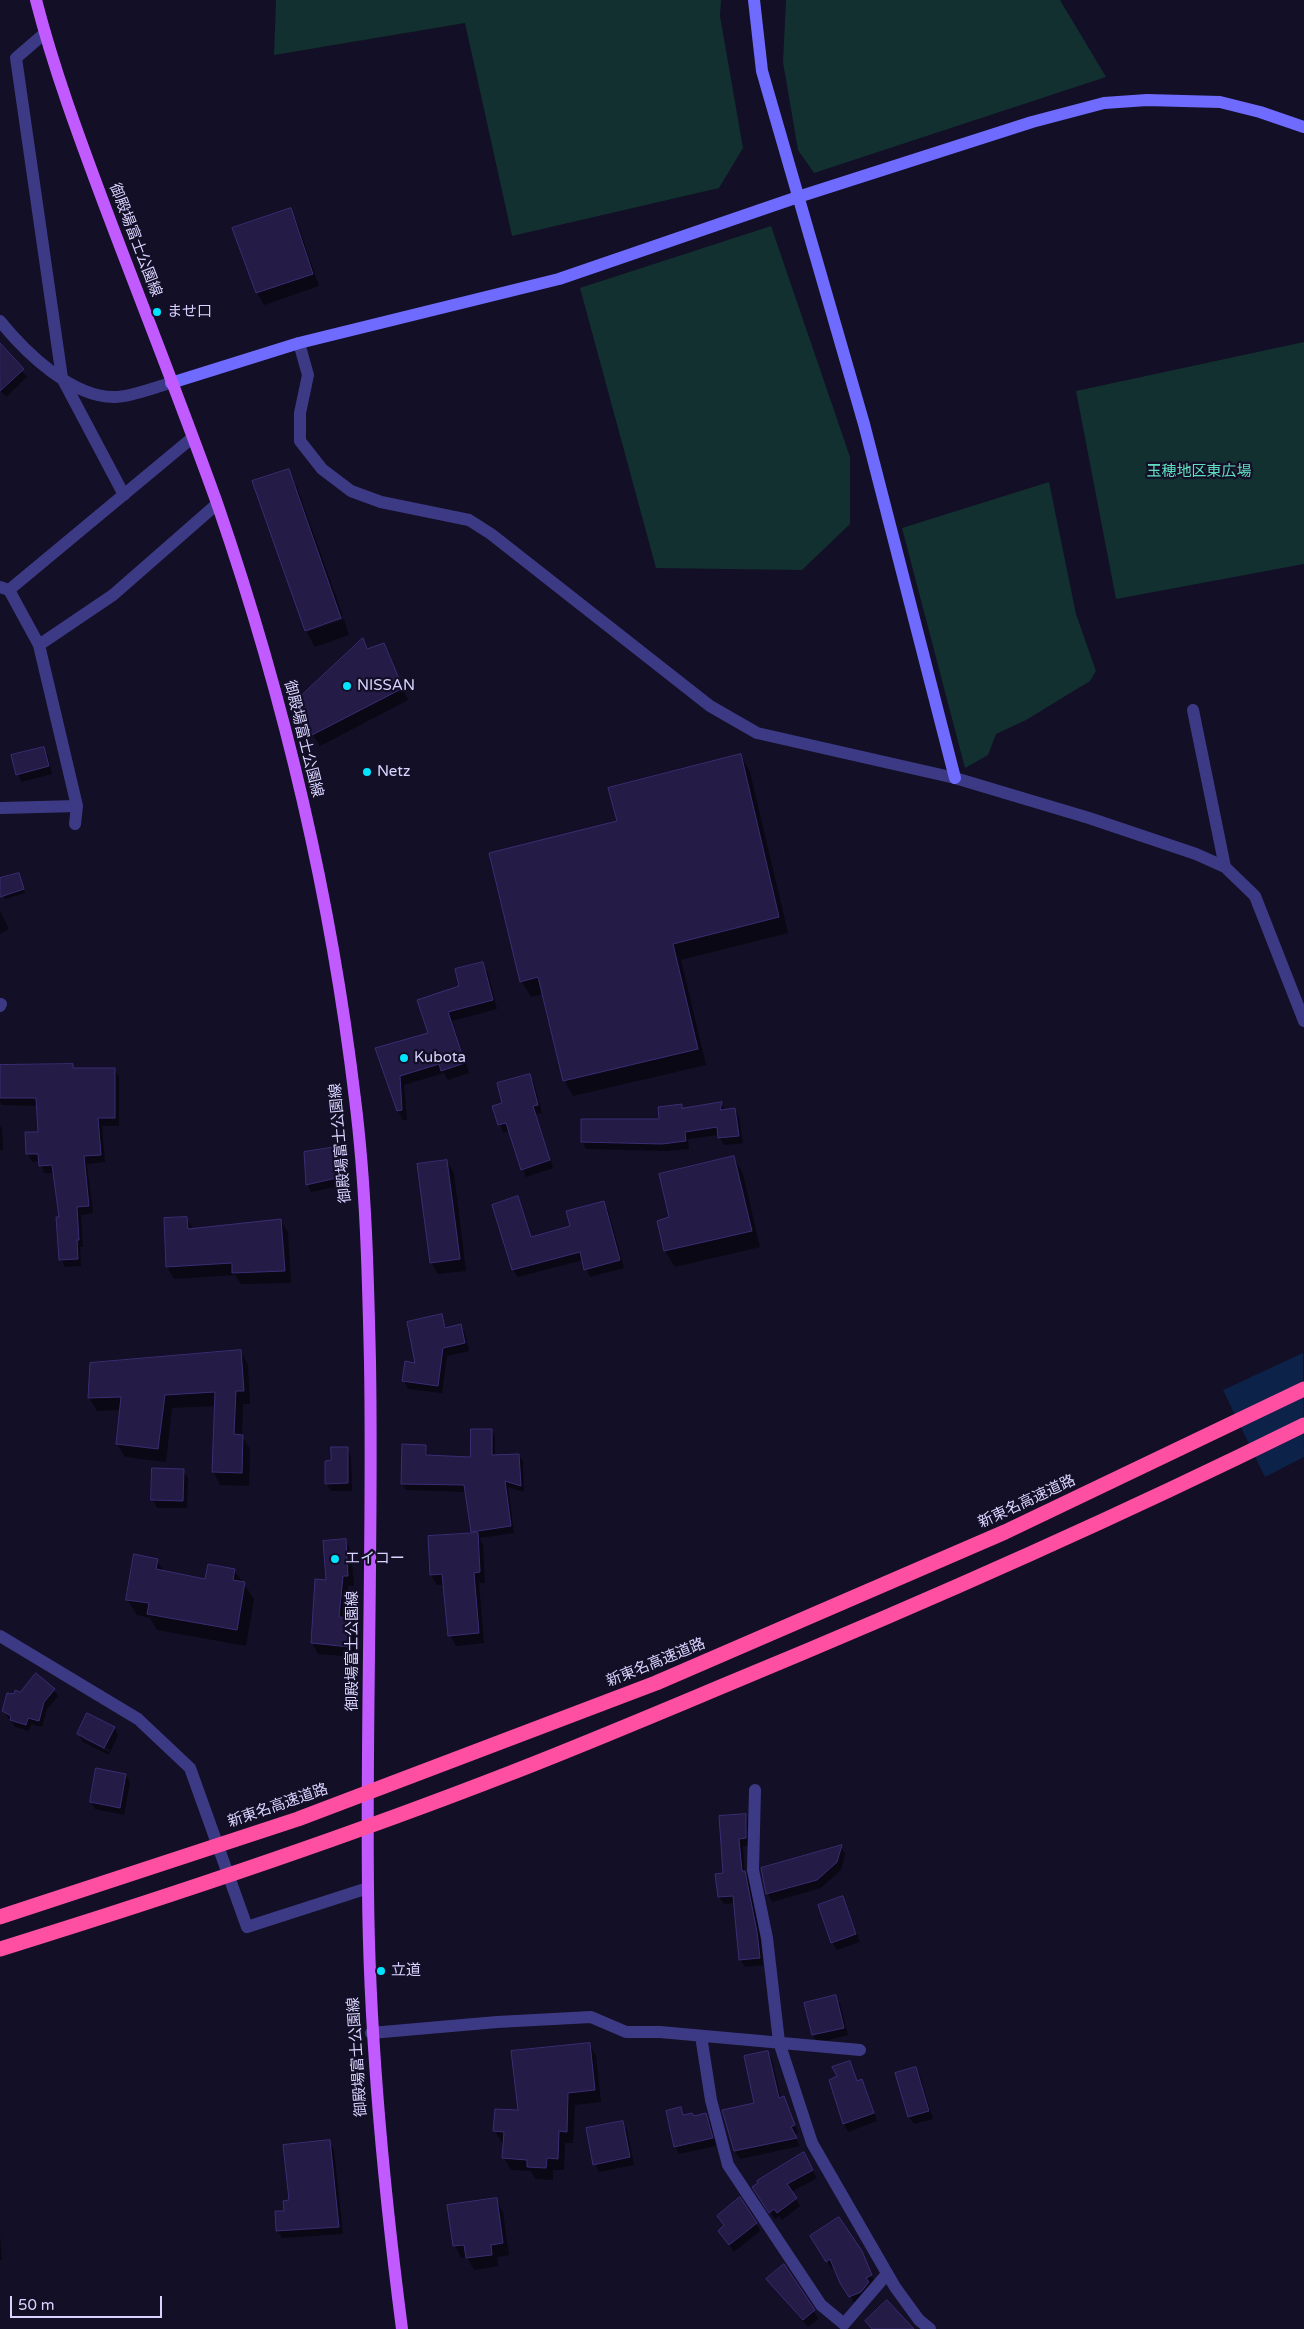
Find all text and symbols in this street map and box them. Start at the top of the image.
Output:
street label: 御殿場富士公園線 [105,181,165,299]
place label: ませ口 [167,303,212,321]
marker: ませ口 [151,306,163,318]
park label: 玉穂地区東広場 [1147,463,1251,481]
place label: NISSAN [357,677,415,695]
street label: 御殿場富士公園線 [280,679,326,799]
marker: NISSAN [341,680,353,692]
place label: Netz [377,763,411,781]
marker: Netz [361,766,373,778]
place label: Kubota [414,1049,466,1067]
marker: Kubota [398,1052,410,1064]
street label: 御殿場富士公園線 [327,1082,355,1204]
street label: 新東名高速道路 [976,1472,1078,1532]
place label: エイコー [345,1550,405,1568]
marker: エイコー [329,1553,341,1565]
street label: 御殿場富士公園線 [344,1591,362,1711]
street label: 新東名高速道路 [604,1635,708,1691]
street label: 新東名高速道路 [225,1780,331,1832]
place label: 立道 [391,1962,421,1980]
marker: 立道 [375,1965,387,1977]
street label: 御殿場富士公園線 [345,1997,371,2117]
scale bar [12,2286,165,2318]
text: 50 m [18,2296,55,2314]

